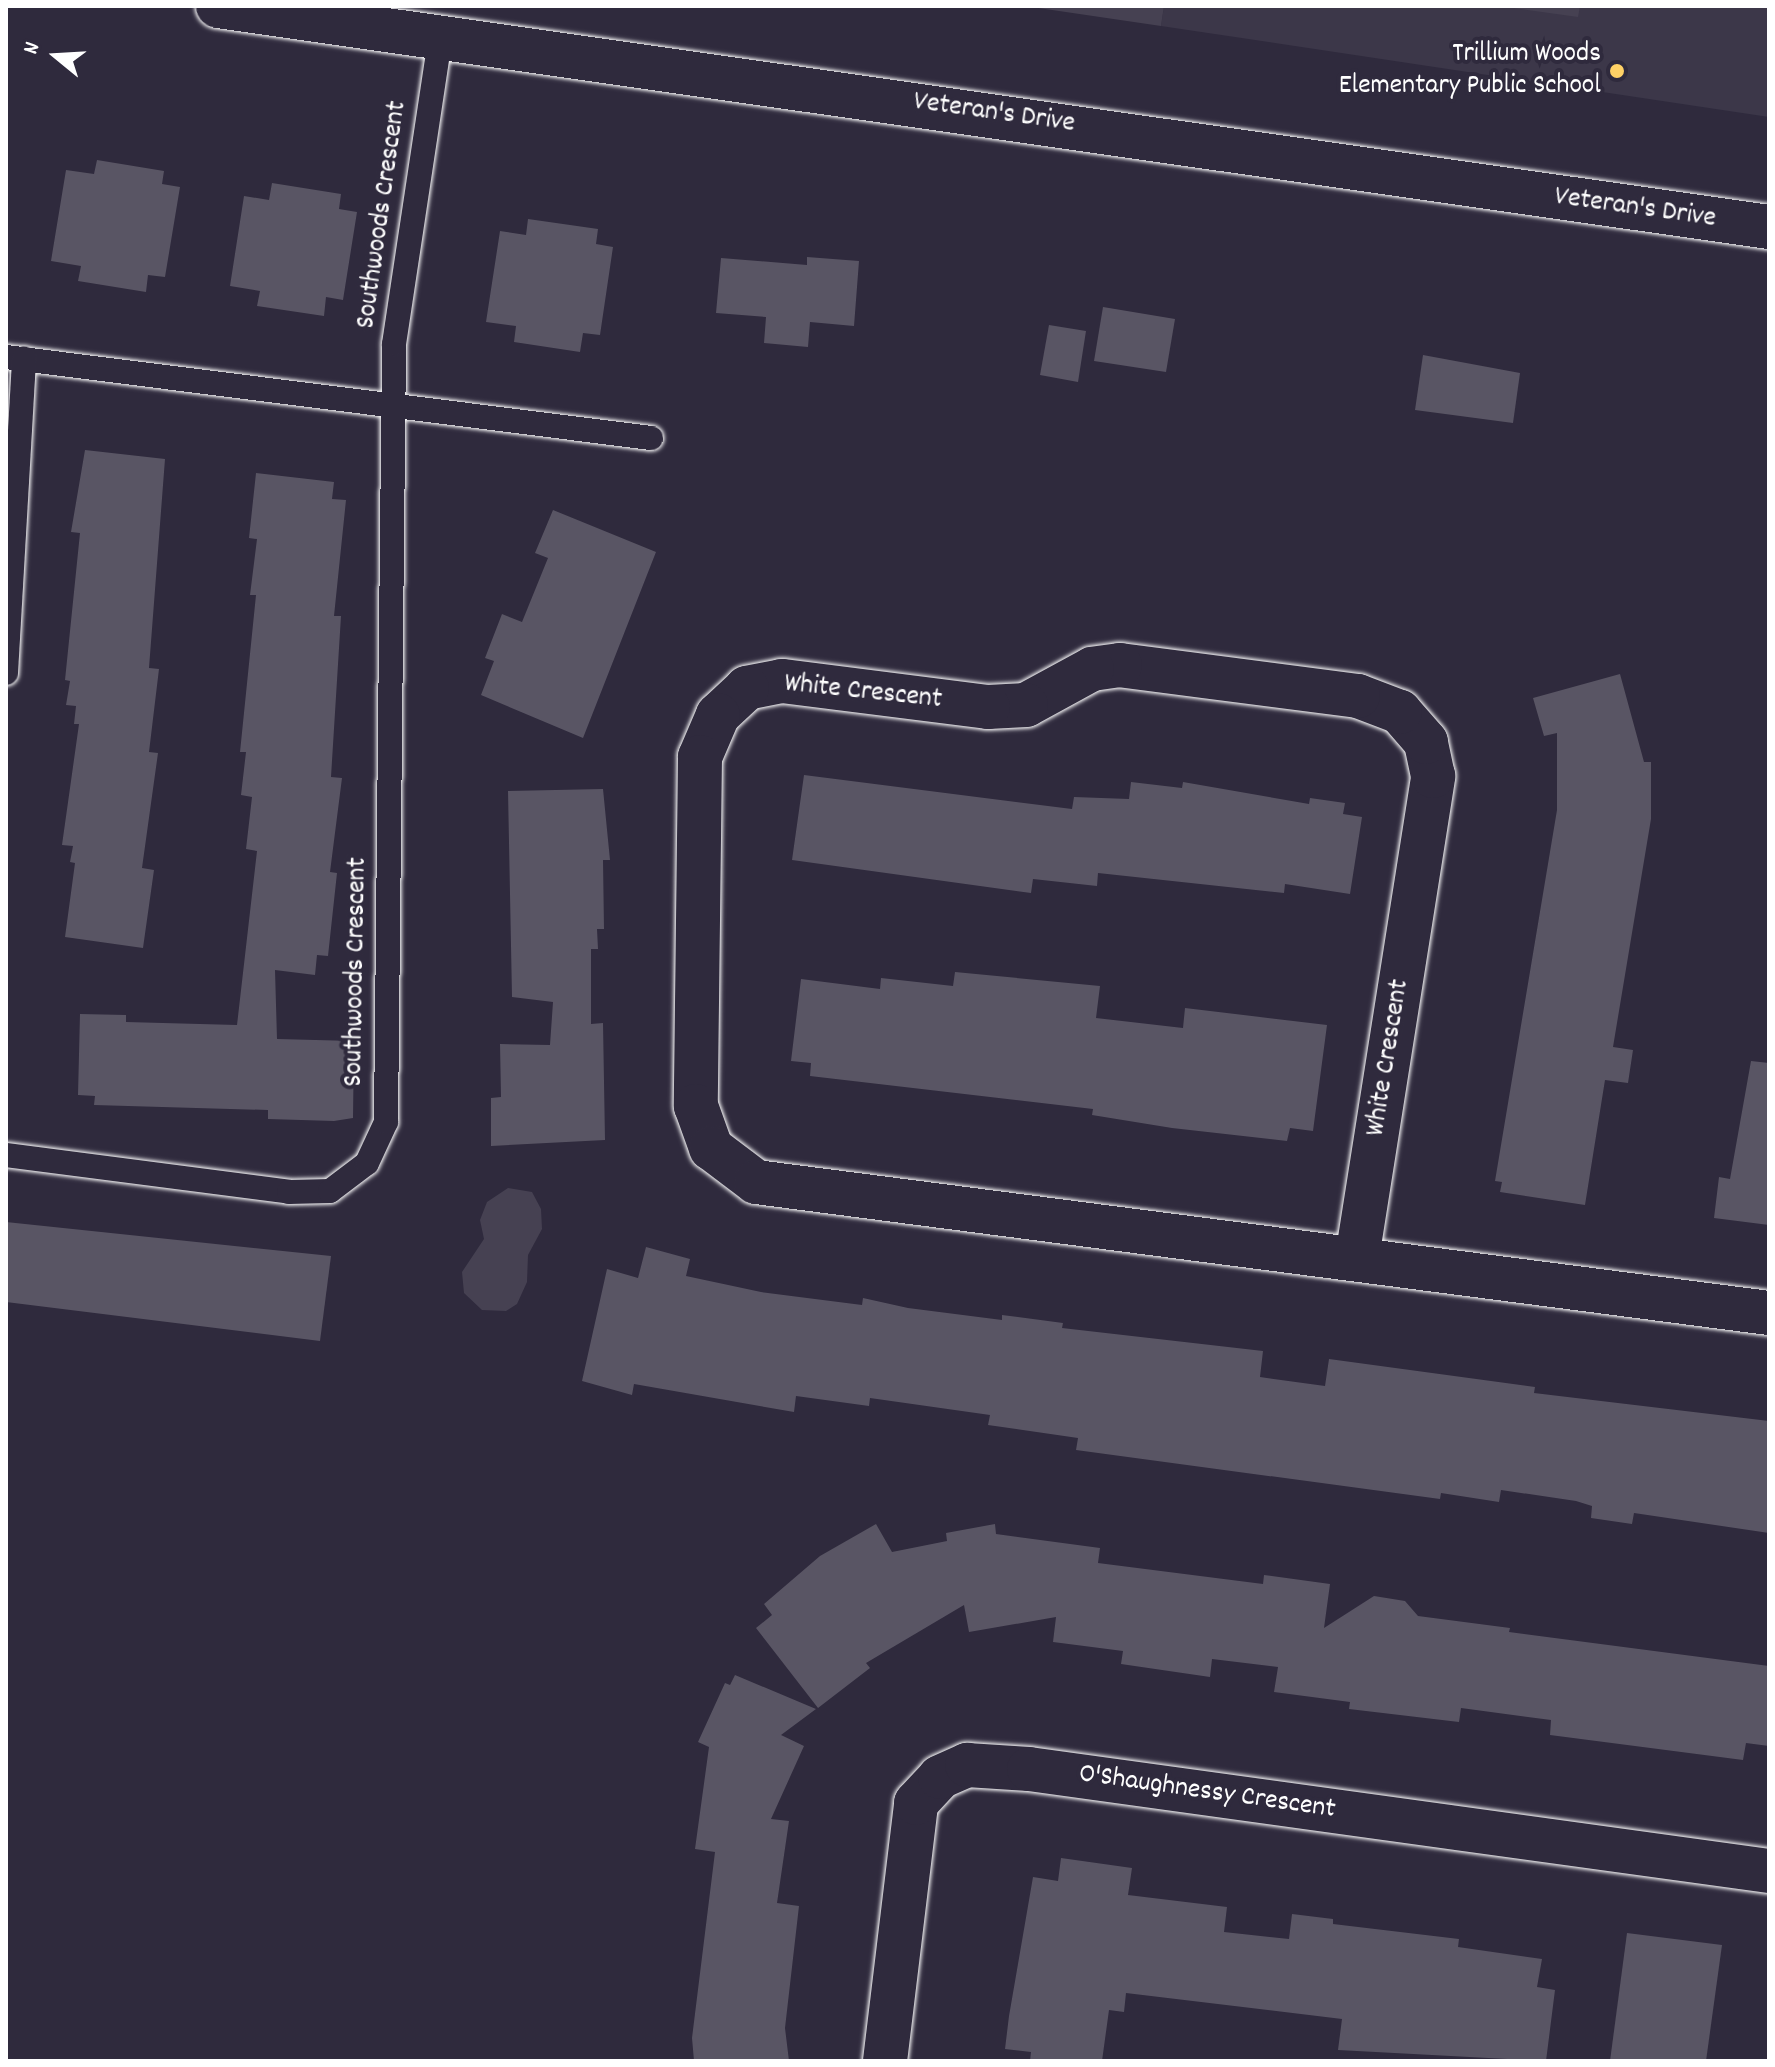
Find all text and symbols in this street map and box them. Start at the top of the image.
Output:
north arrow [16,16,96,96]
text: N [16,38,49,58]
place label: Trillium Woods Elementary Public School [1339,38,1601,104]
marker: Trillium Woods Elementary Public School [1608,62,1626,80]
street label: Veteran's Drive [911,86,1077,142]
street label: Southwoods Crescent [350,99,416,331]
street label: Veteran's Drive [1552,181,1718,237]
street label: White Crescent [783,668,943,718]
street label: Southwoods Crescent [338,857,376,1087]
street label: White Crescent [1360,977,1418,1139]
street label: O'Shaughnessy Crescent [1077,1758,1337,1828]

